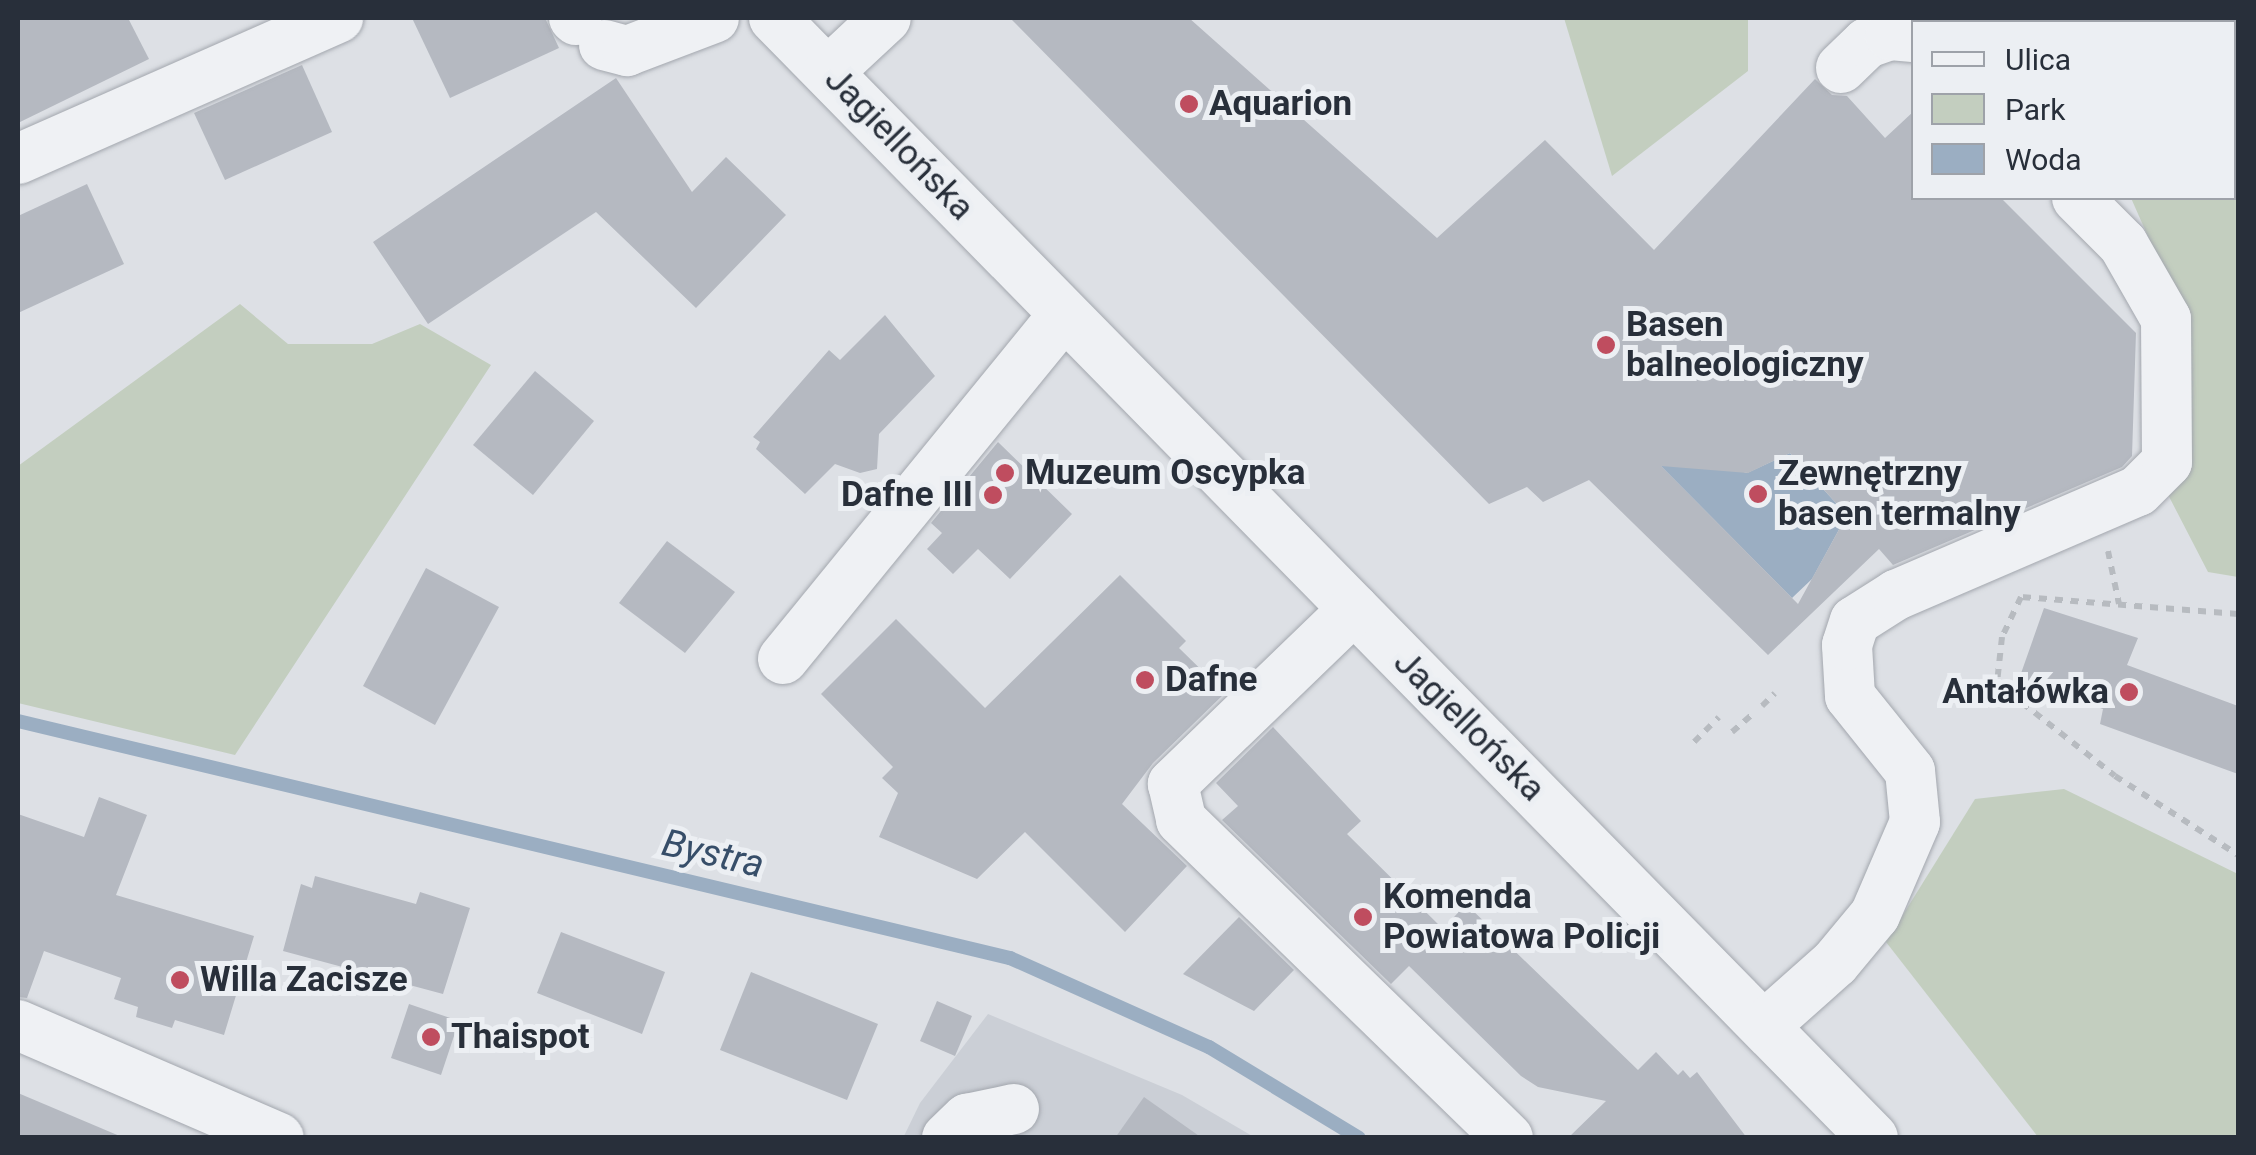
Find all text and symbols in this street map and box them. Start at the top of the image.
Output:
legend [1911,20,2236,200]
text: Ulica [2005,42,2071,77]
street label: Jagiellońska [816,59,982,229]
place label: Aquarion [1209,83,1352,125]
text: Park [2005,92,2065,127]
marker: Aquarion [1178,93,1200,115]
text: Woda [2005,142,2082,177]
place label: Basen balneologiczny [1626,304,1864,386]
marker: Basen balneologiczny [1595,334,1617,356]
place label: Muzeum Oscypka [1025,452,1305,494]
place label: Zewnętrzny basen termalny [1778,453,2021,535]
marker: Muzeum Oscypka [994,462,1016,484]
place label: Dafne III [841,474,973,516]
marker: Zewnętrzny basen termalny [1747,483,1769,505]
marker: Dafne III [982,484,1004,506]
street label: Jagiellońska [1385,642,1553,810]
place label: Dafne [1165,659,1258,701]
marker: Dafne [1134,669,1156,691]
place label: Antałówka [1942,671,2109,713]
marker: Antałówka [2118,681,2140,703]
water label: Bystra [658,820,768,888]
place label: Komenda Powiatowa Policji [1383,876,1660,958]
marker: Komenda Powiatowa Policji [1352,906,1374,928]
place label: Willa Zacisze [200,959,408,1001]
marker: Willa Zacisze [169,969,191,991]
place label: Thaispot [451,1016,590,1058]
marker: Thaispot [420,1026,442,1048]

